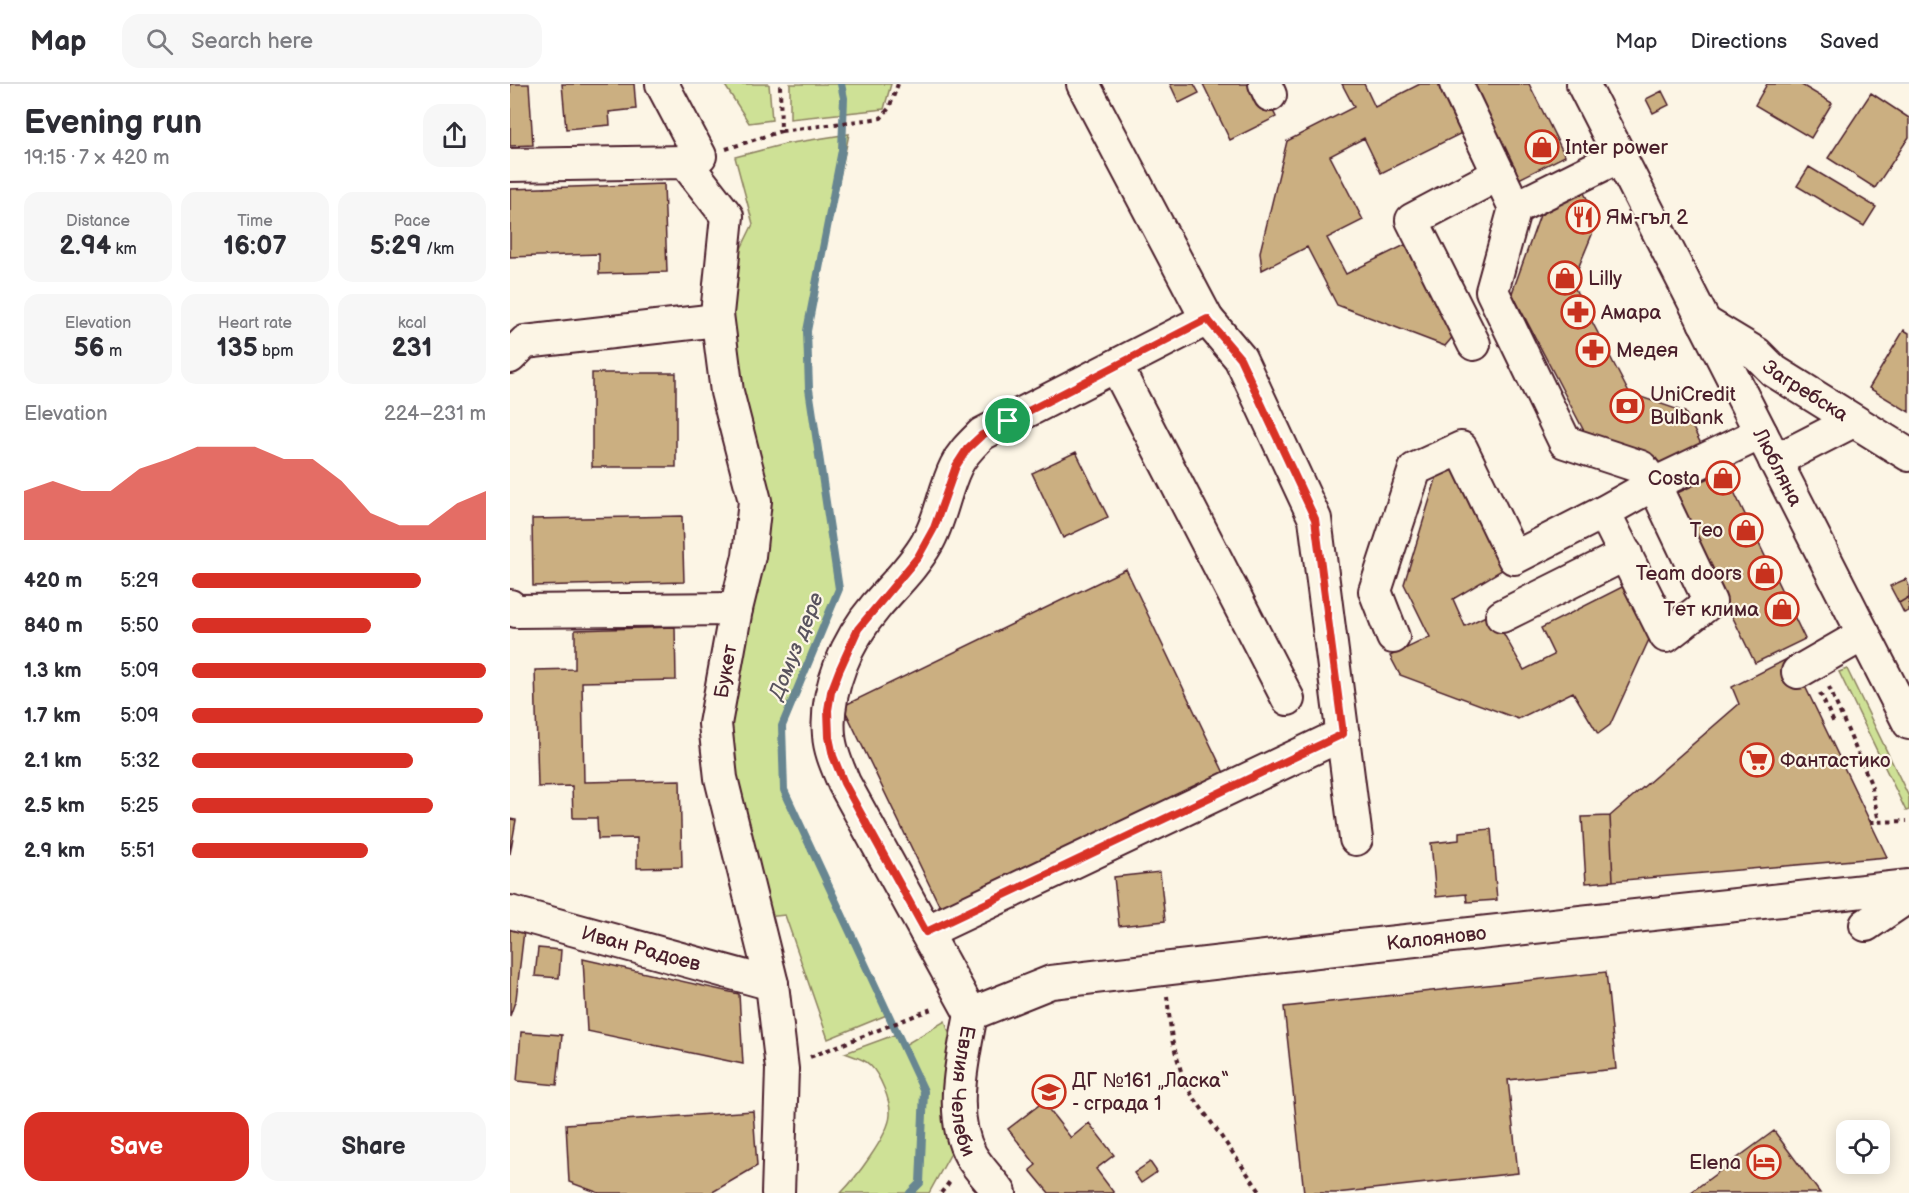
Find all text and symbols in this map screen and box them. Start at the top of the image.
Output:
search box [122,14,542,68]
text: Map [30,25,86,58]
icon: search [143,25,176,58]
text: Search here [191,28,313,55]
text: Map [1615,29,1658,54]
text: Directions [1691,29,1787,54]
text: Saved [1820,29,1879,54]
text: Evening run [24,103,202,143]
button: share [423,104,486,167]
shop icon: Inter power [1524,129,1560,165]
place label: Inter power [1565,136,1668,160]
text: 19:15 · 7 × 420 m [24,146,169,170]
restaurant icon: Ям-гъл 2 [1565,199,1601,235]
place label: Ям-гъл 2 [1606,206,1688,230]
text: Distance [66,212,130,231]
text: Time [237,212,273,231]
text: Pace [394,212,430,231]
text: 2.94 [59,231,111,262]
text: 16:07 [223,231,287,262]
text: 5:29 [370,231,422,262]
text: km [111,240,137,259]
text: /km [422,240,454,259]
shop icon: Lilly [1547,260,1583,296]
place label: Lilly [1588,267,1622,291]
pharmacy icon: Амара [1560,294,1596,330]
place label: Амара [1600,301,1661,325]
text: Elevation [65,314,131,333]
text: Heart rate [218,314,292,333]
text: kcal [398,314,426,333]
pharmacy icon: Медея [1575,332,1611,368]
text: 56 [74,333,105,364]
text: 135 [217,333,258,364]
text: 231 [391,333,433,364]
place label: Медея [1616,339,1678,363]
text: m [105,342,122,361]
text: bpm [258,342,293,361]
street label: Загребска [1757,355,1852,427]
place label: UniCredit Bulbank [1650,383,1736,430]
bank icon: UniCredit Bulbank [1609,388,1645,424]
pin [982,395,1033,446]
text: Elevation [24,402,107,426]
text: 224–231 m [384,402,486,426]
icon: arrive [991,404,1024,437]
street label: Любляна [1747,424,1807,511]
shop icon: Costa [1705,460,1741,496]
place label: Costa [1648,467,1700,491]
shop icon: Тео [1728,512,1764,548]
place label: Тео [1690,519,1723,543]
shop icon: Team doors [1747,555,1783,591]
place label: Team doors [1636,562,1742,586]
text: 420 m [24,569,82,593]
text: 5:29 [120,569,159,593]
water label: Домуз дере [763,589,829,705]
shop icon: Тет клима [1764,591,1800,627]
place label: Тет клима [1663,598,1759,622]
text: 840 m [24,614,83,638]
text: 5:50 [120,614,159,638]
street label: Букет [709,642,743,700]
text: 1.3 km [24,659,81,683]
text: 5:09 [120,659,159,683]
text: 1.7 km [24,704,81,728]
text: 5:09 [120,704,159,728]
supermarket icon: Фантастико [1739,742,1775,778]
text: 2.1 km [24,749,82,773]
text: 5:32 [120,749,160,773]
place label: Фантастико [1780,749,1890,773]
text: 2.5 km [24,794,85,818]
text: 5:25 [120,794,159,818]
text: 2.9 km [24,839,85,863]
text: 5:51 [120,839,155,863]
street label: Иван Радоев [579,921,704,977]
street label: Калояново [1385,921,1488,956]
street label: Евлия Челеби [946,1023,980,1161]
place label: ДГ №161 „Ласка“ - сграда 1 [1072,1069,1229,1116]
school or university icon: ДГ №161 „Ласка“ - сграда 1 [1031,1074,1067,1110]
button: Save [24,1112,249,1181]
button: Share [261,1112,486,1181]
map controls [1836,1120,1890,1174]
button: locate [1836,1120,1890,1174]
hotel icon: Elena [1746,1144,1782,1180]
place label: Elena [1689,1151,1741,1175]

